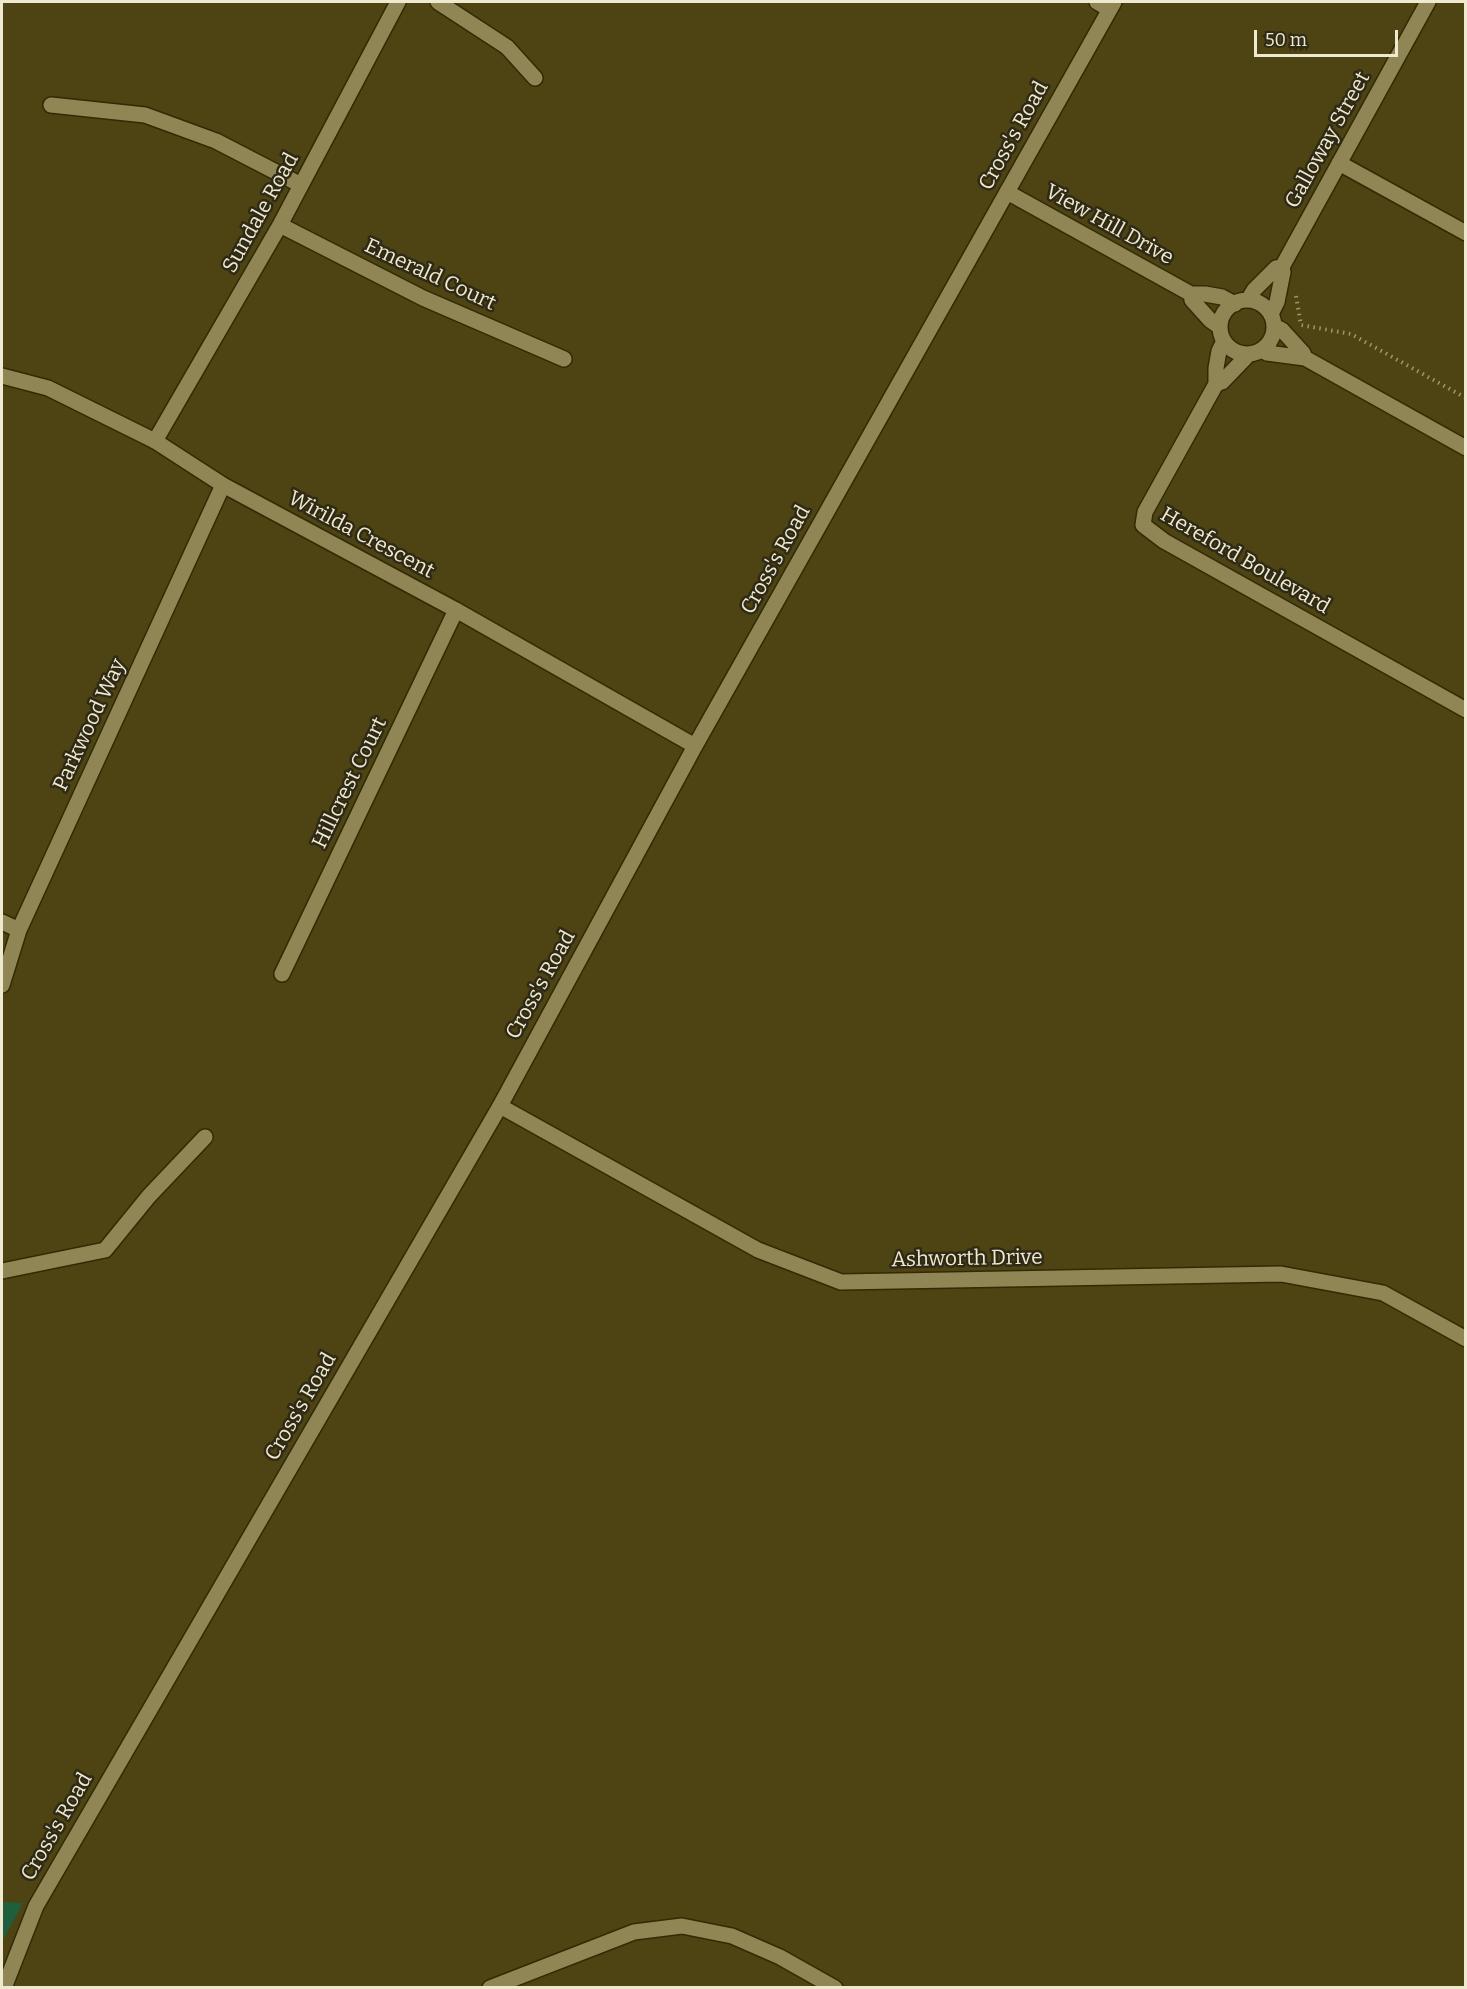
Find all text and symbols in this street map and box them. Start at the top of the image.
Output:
scale bar [1257,18,1401,56]
text: 50 m [1265,29,1307,51]
street label: Galloway Street [1280,67,1376,213]
street label: Cross's Road [974,77,1054,195]
street label: Sundale Road [218,149,304,277]
street label: View Hill Drive [1040,179,1178,271]
street label: Emerald Court [360,234,500,316]
street label: Wirilda Crescent [284,486,438,584]
street label: Cross's Road [736,501,816,619]
street label: Hereford Boulevard [1156,502,1334,620]
street label: Parkwood Way [48,655,132,795]
street label: Hillcrest Court [307,713,393,853]
street label: Cross's Road [501,926,581,1044]
street label: Ashworth Drive [891,1245,1043,1273]
street label: Cross's Road [260,1349,342,1465]
street label: Cross's Road [16,1769,98,1885]

